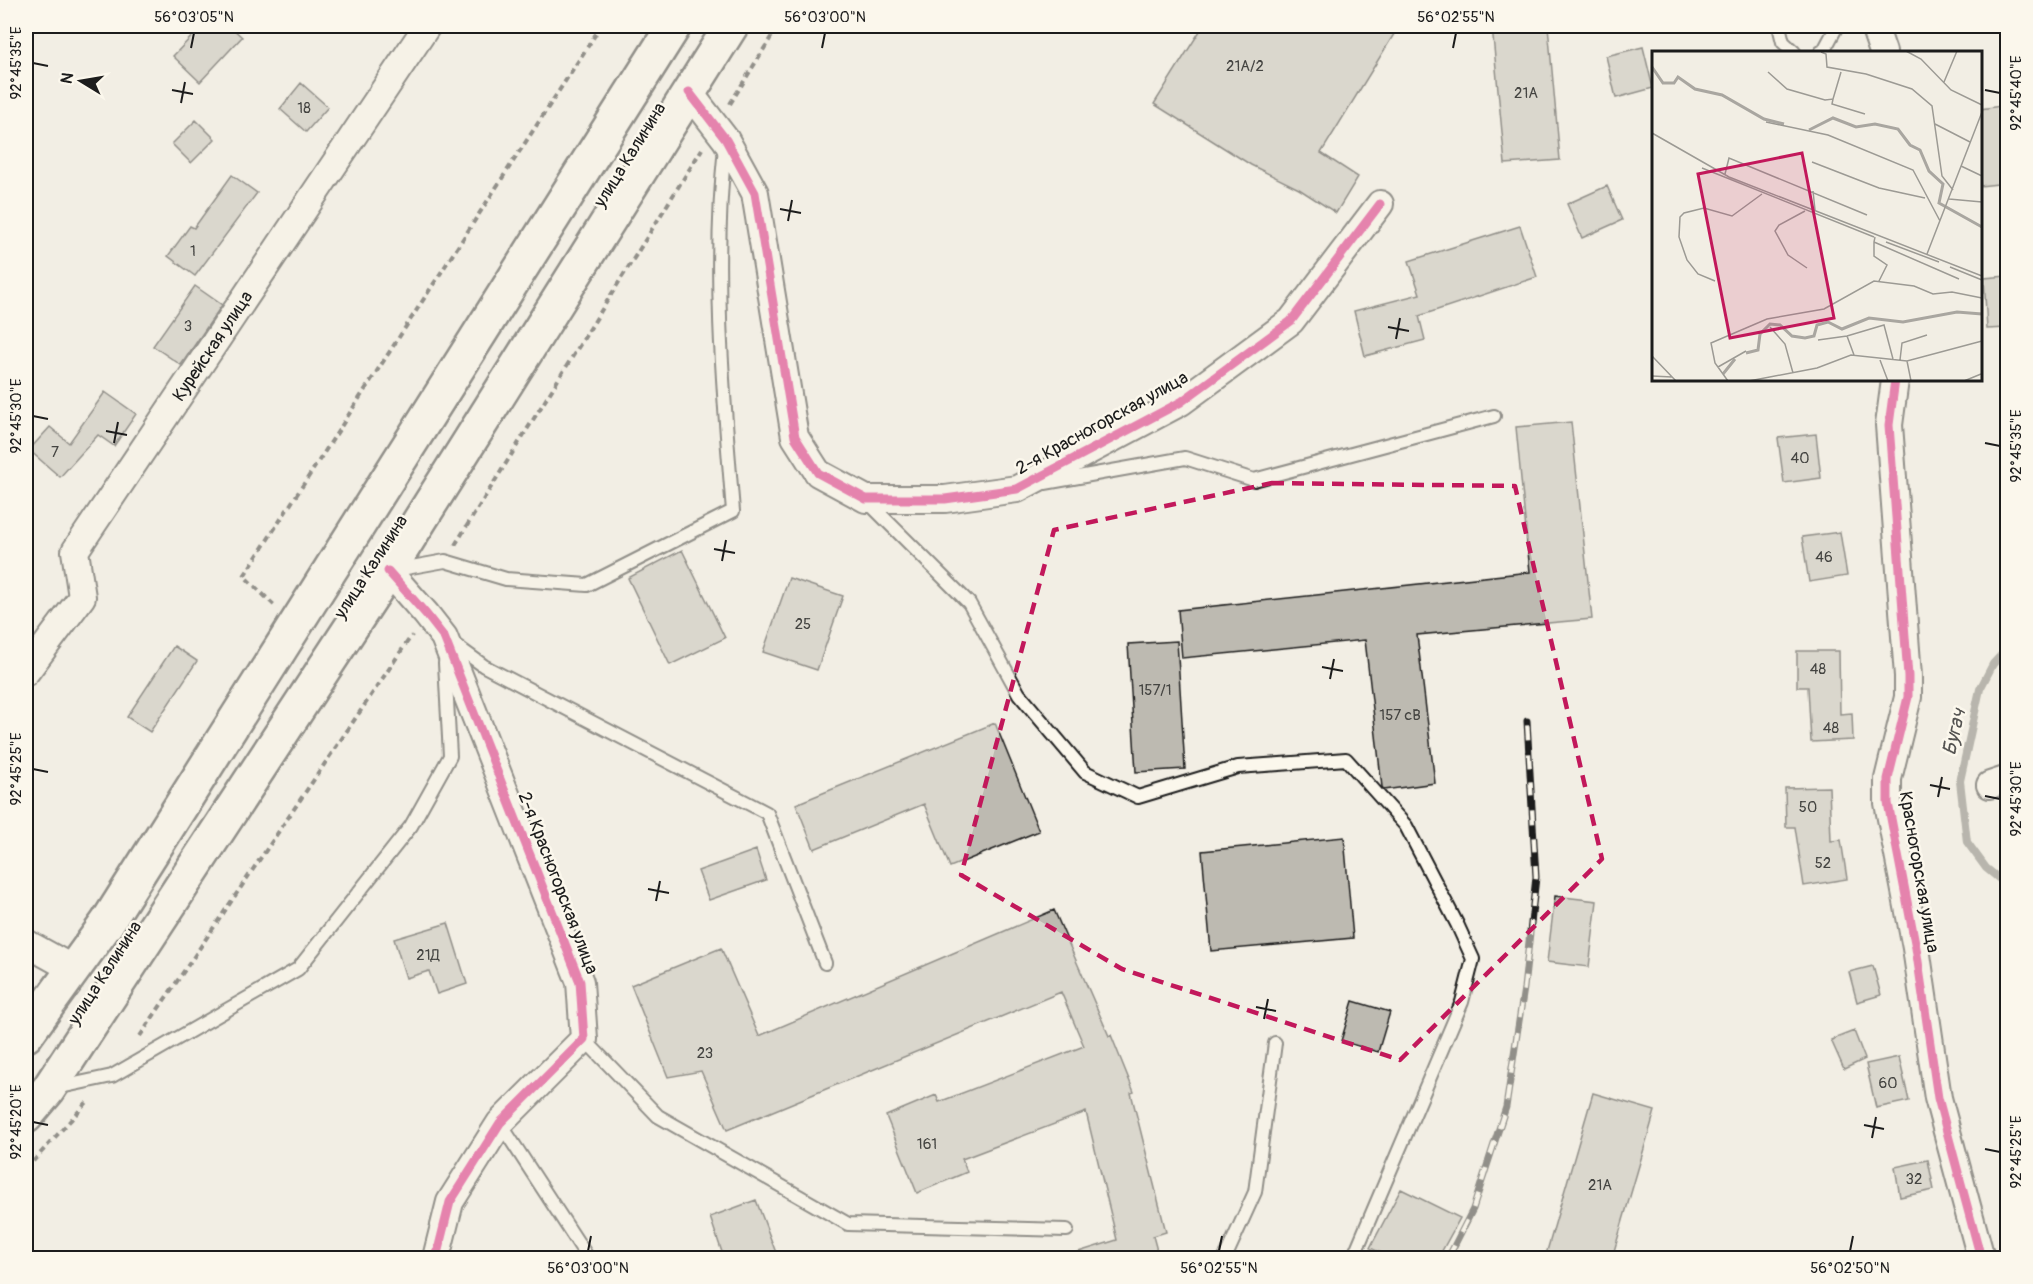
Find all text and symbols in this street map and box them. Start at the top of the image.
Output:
text: 56°03'05"N [154,8,234,27]
text: 56°03'00"N [784,8,866,27]
text: 56°02'55"N [1417,8,1495,27]
text: 92°45'35"E [7,26,26,99]
north arrow [51,51,111,111]
inset map [1652,51,1982,381]
text: 92°45'40"E [2007,55,2026,131]
house number: 21А/2 [1226,57,1264,76]
text: N [56,71,78,86]
house number: 21А [1514,84,1538,103]
street label: улица Калинина [588,98,671,213]
house number: 18 [297,99,311,118]
house number: 1 [190,242,196,261]
street label: Курейская улица [167,286,258,406]
house number: 3 [184,317,192,336]
street label: 2-я Красногорская улица [1012,366,1192,480]
text: 92°45'30"E [7,378,26,454]
text: 92°45'35"E [2007,409,2026,482]
house number: 7 [51,443,59,462]
house number: 40 [1791,449,1809,468]
street label: улица Калинина [328,511,413,624]
house number: 46 [1815,548,1833,567]
house number: 25 [795,615,811,634]
house number: 48 [1810,660,1827,679]
house number: 157/1 [1138,681,1172,700]
water label: Бугач [1937,705,1972,758]
house number: 157 сВ [1379,706,1421,725]
house number: 48 [1823,719,1840,738]
text: 92°45'25"E [7,732,26,805]
text: 92°45'30"E [2007,761,2026,837]
street label: 2-я Красногорская улица [513,789,603,977]
street label: Красногорская улица [1893,790,1945,954]
house number: 50 [1799,798,1817,817]
house number: 52 [1815,854,1831,873]
street label: улица Калинина [62,917,147,1030]
house number: 21Д [416,946,441,965]
house number: 23 [697,1044,713,1063]
house number: 60 [1879,1074,1897,1093]
text: 92°45'20"E [7,1084,26,1160]
text: 92°45'25"E [2007,1115,2026,1188]
house number: 161 [917,1135,937,1154]
house number: 32 [1906,1170,1922,1189]
house number: 21А [1588,1176,1612,1195]
text: 56°03'00"N [547,1259,629,1278]
text: 56°02'55"N [1180,1259,1258,1278]
text: 56°02'50"N [1810,1259,1890,1278]

